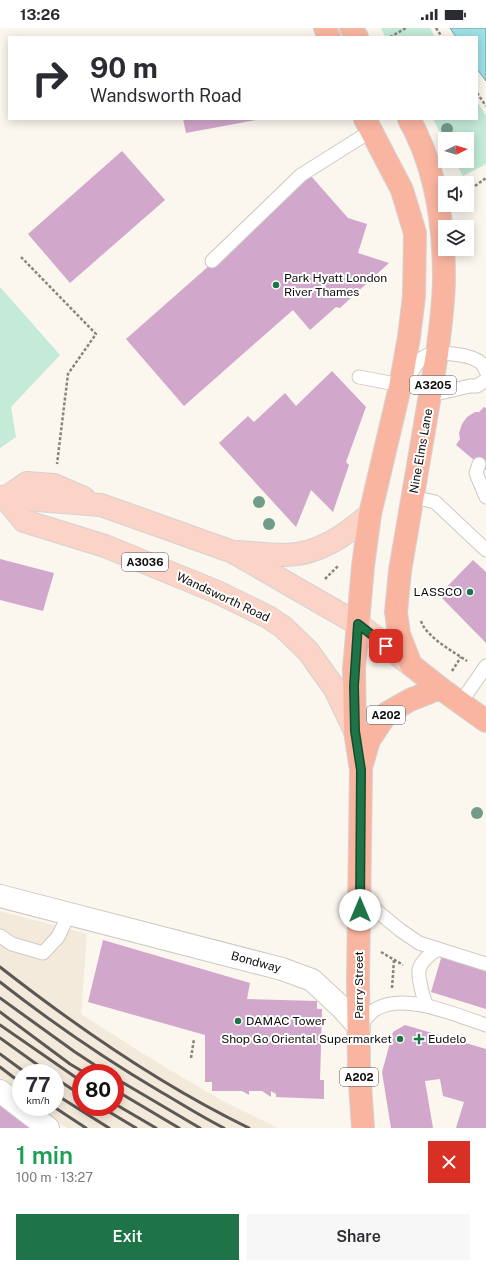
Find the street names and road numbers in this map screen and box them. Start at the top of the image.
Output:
road number: A3205 [410,376,456,394]
street label: Nine Elms Lane [407,407,435,495]
road number: A3036 [122,553,168,571]
street label: Wandsworth Road [174,569,272,625]
road number: A202 [367,706,405,724]
street label: Bondway [230,949,283,976]
street label: Parry Street [352,951,366,1019]
road number: A202 [340,1068,378,1086]

